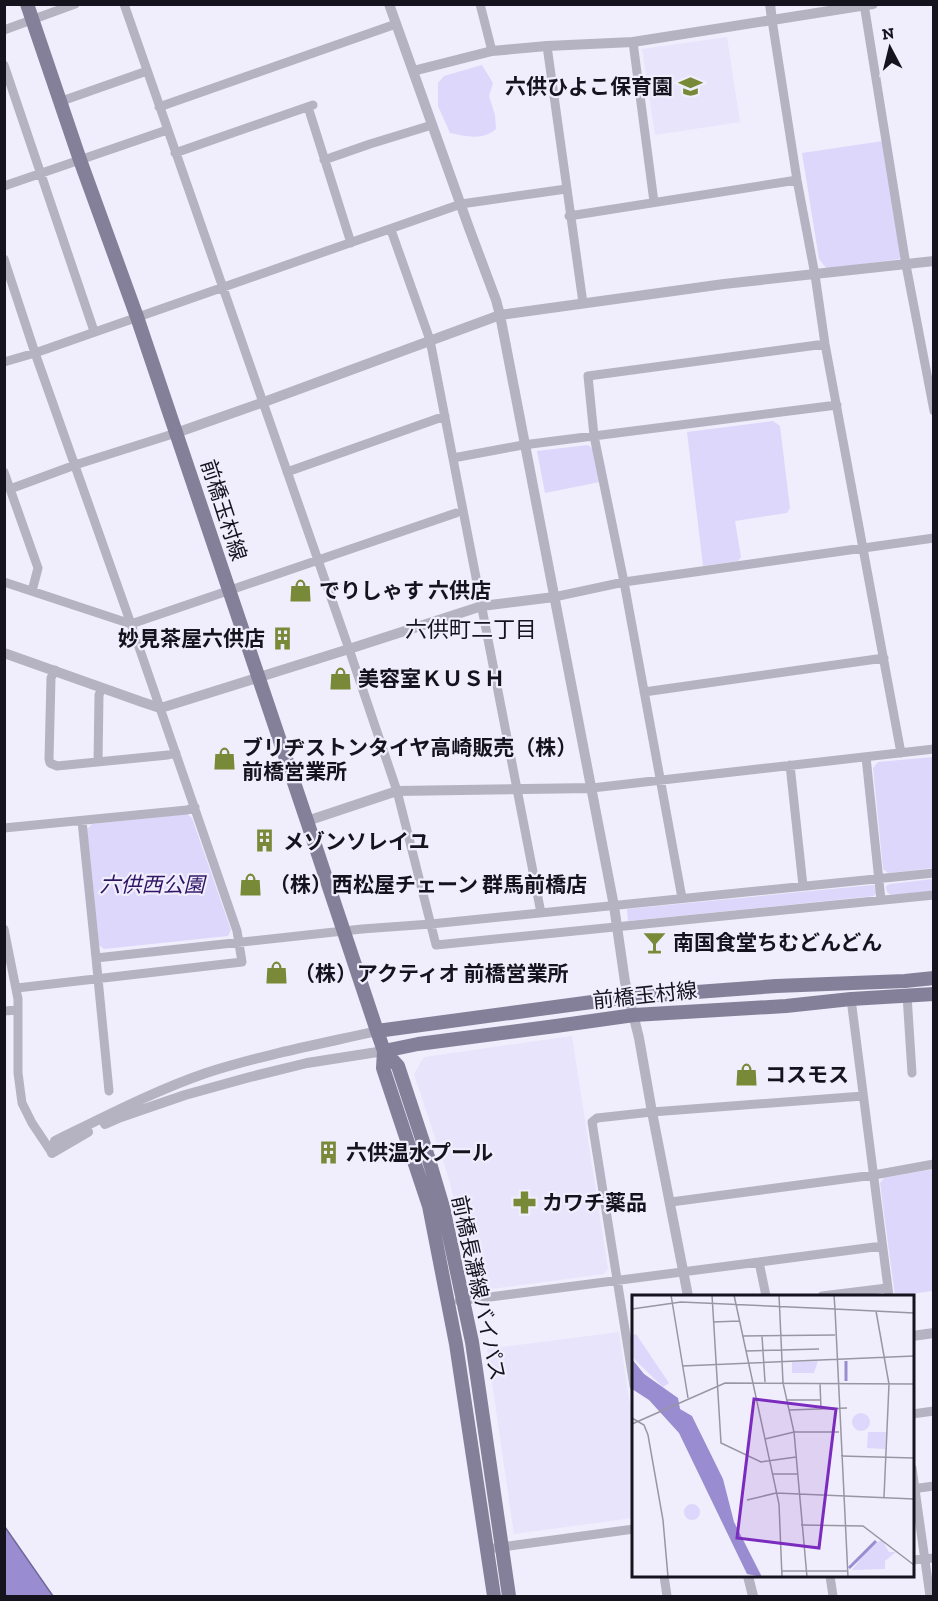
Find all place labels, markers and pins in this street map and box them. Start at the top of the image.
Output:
school or university icon: 六供ひよこ保育園 [678,73,704,99]
place label: 六供ひよこ保育園 [505,74,673,99]
shop icon: でりしゃす 六供店 [288,577,314,603]
place label: でりしゃす 六供店 [319,578,491,603]
building icon: 妙見茶屋六供店 [270,625,296,651]
place label: 妙見茶屋六供店 [118,626,265,651]
shop icon: 美容室ＫＵＳＨ [327,665,353,691]
place label: 美容室ＫＵＳＨ [358,666,505,691]
place label: ブリヂストンタイヤ高崎販売（株） 前橋営業所 [242,735,577,784]
shop icon: ブリヂストンタイヤ高崎販売（株） 前橋営業所 [211,746,237,772]
building icon: メゾンソレイユ [252,828,278,854]
place label: メゾンソレイユ [283,829,430,854]
shop icon: （株）西松屋チェーン 群馬前橋店 [238,871,264,897]
place label: （株）西松屋チェーン 群馬前橋店 [269,872,587,897]
bar icon: 南国食堂ちむどんどん [642,929,668,955]
place label: 南国食堂ちむどんどん [673,930,882,955]
shop icon: （株）アクティオ 前橋営業所 [263,960,289,986]
place label: （株）アクティオ 前橋営業所 [294,961,569,986]
shop icon: コスモス [734,1061,760,1087]
place label: コスモス [765,1062,849,1087]
building icon: 六供温水プール [315,1139,341,1165]
place label: 六供温水プール [346,1140,493,1165]
pharmacy icon: カワチ薬品 [511,1189,537,1215]
place label: カワチ薬品 [542,1190,647,1215]

